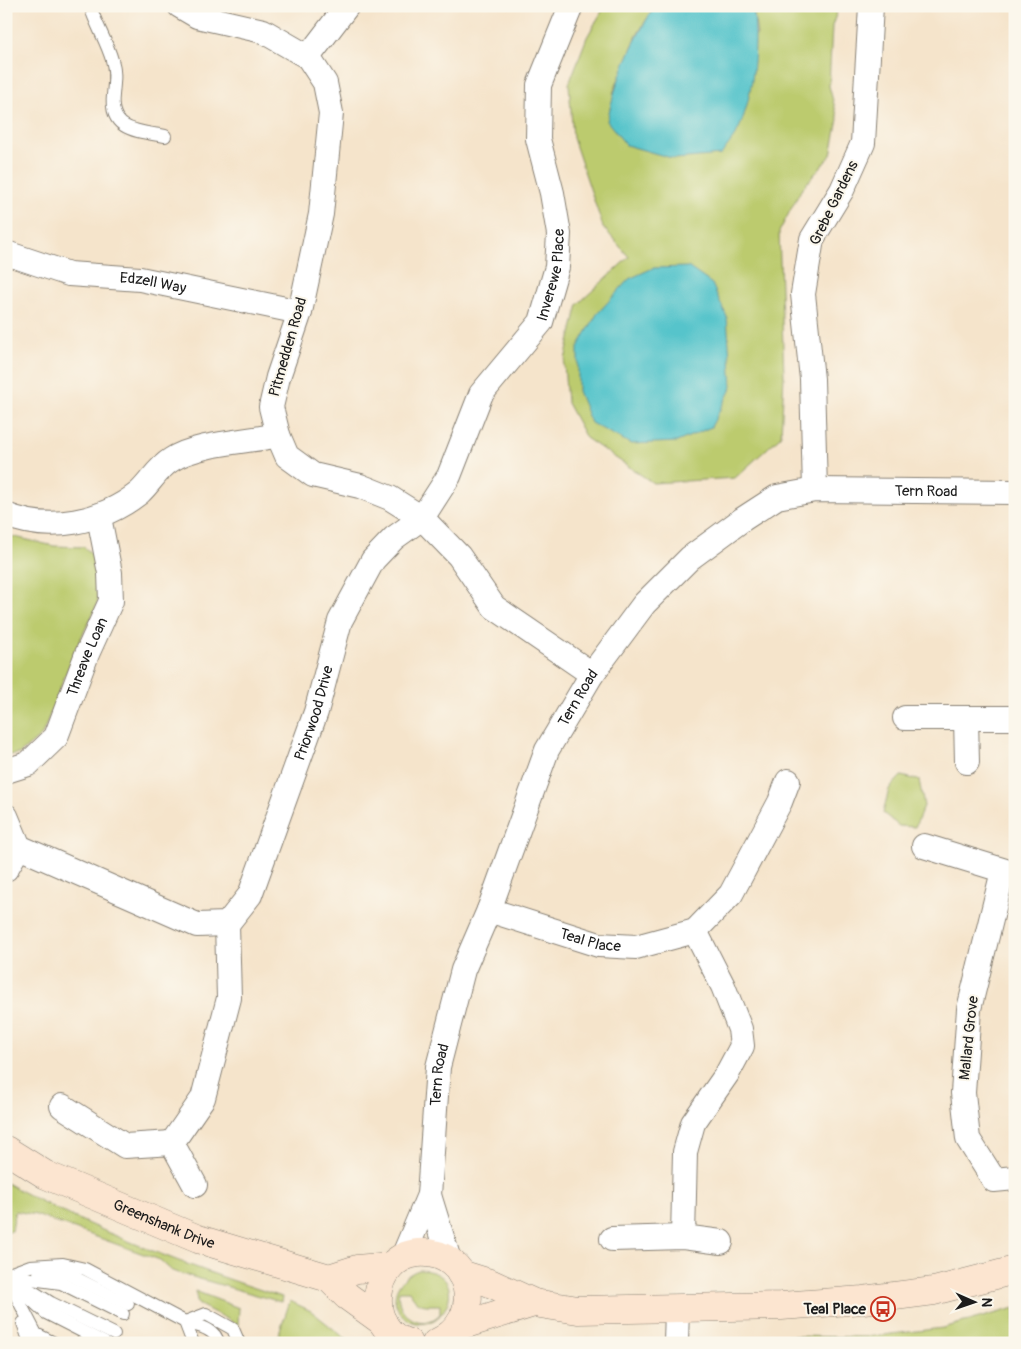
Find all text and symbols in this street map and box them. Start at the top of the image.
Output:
street label: Grebe Gardens [805,157,863,248]
street label: Inverewe Place [532,227,569,323]
street label: Edzell Way [119,268,188,298]
street label: Pitmedden Road [265,295,311,399]
street label: Tern Road [895,481,958,501]
street label: Threave Loan [63,614,112,699]
street label: Priorwood Drive [290,663,337,763]
street label: Tern Road [554,665,602,730]
street label: Teal Place [557,924,622,956]
street label: Mallard Grove [955,994,983,1081]
street label: Tern Road [426,1041,453,1107]
street label: Greenshank Drive [110,1195,218,1253]
north arrow [948,1276,998,1326]
bus stop icon: Teal Place [870,1296,896,1322]
text: N [978,1297,995,1307]
place label: Teal Place [803,1300,867,1319]

